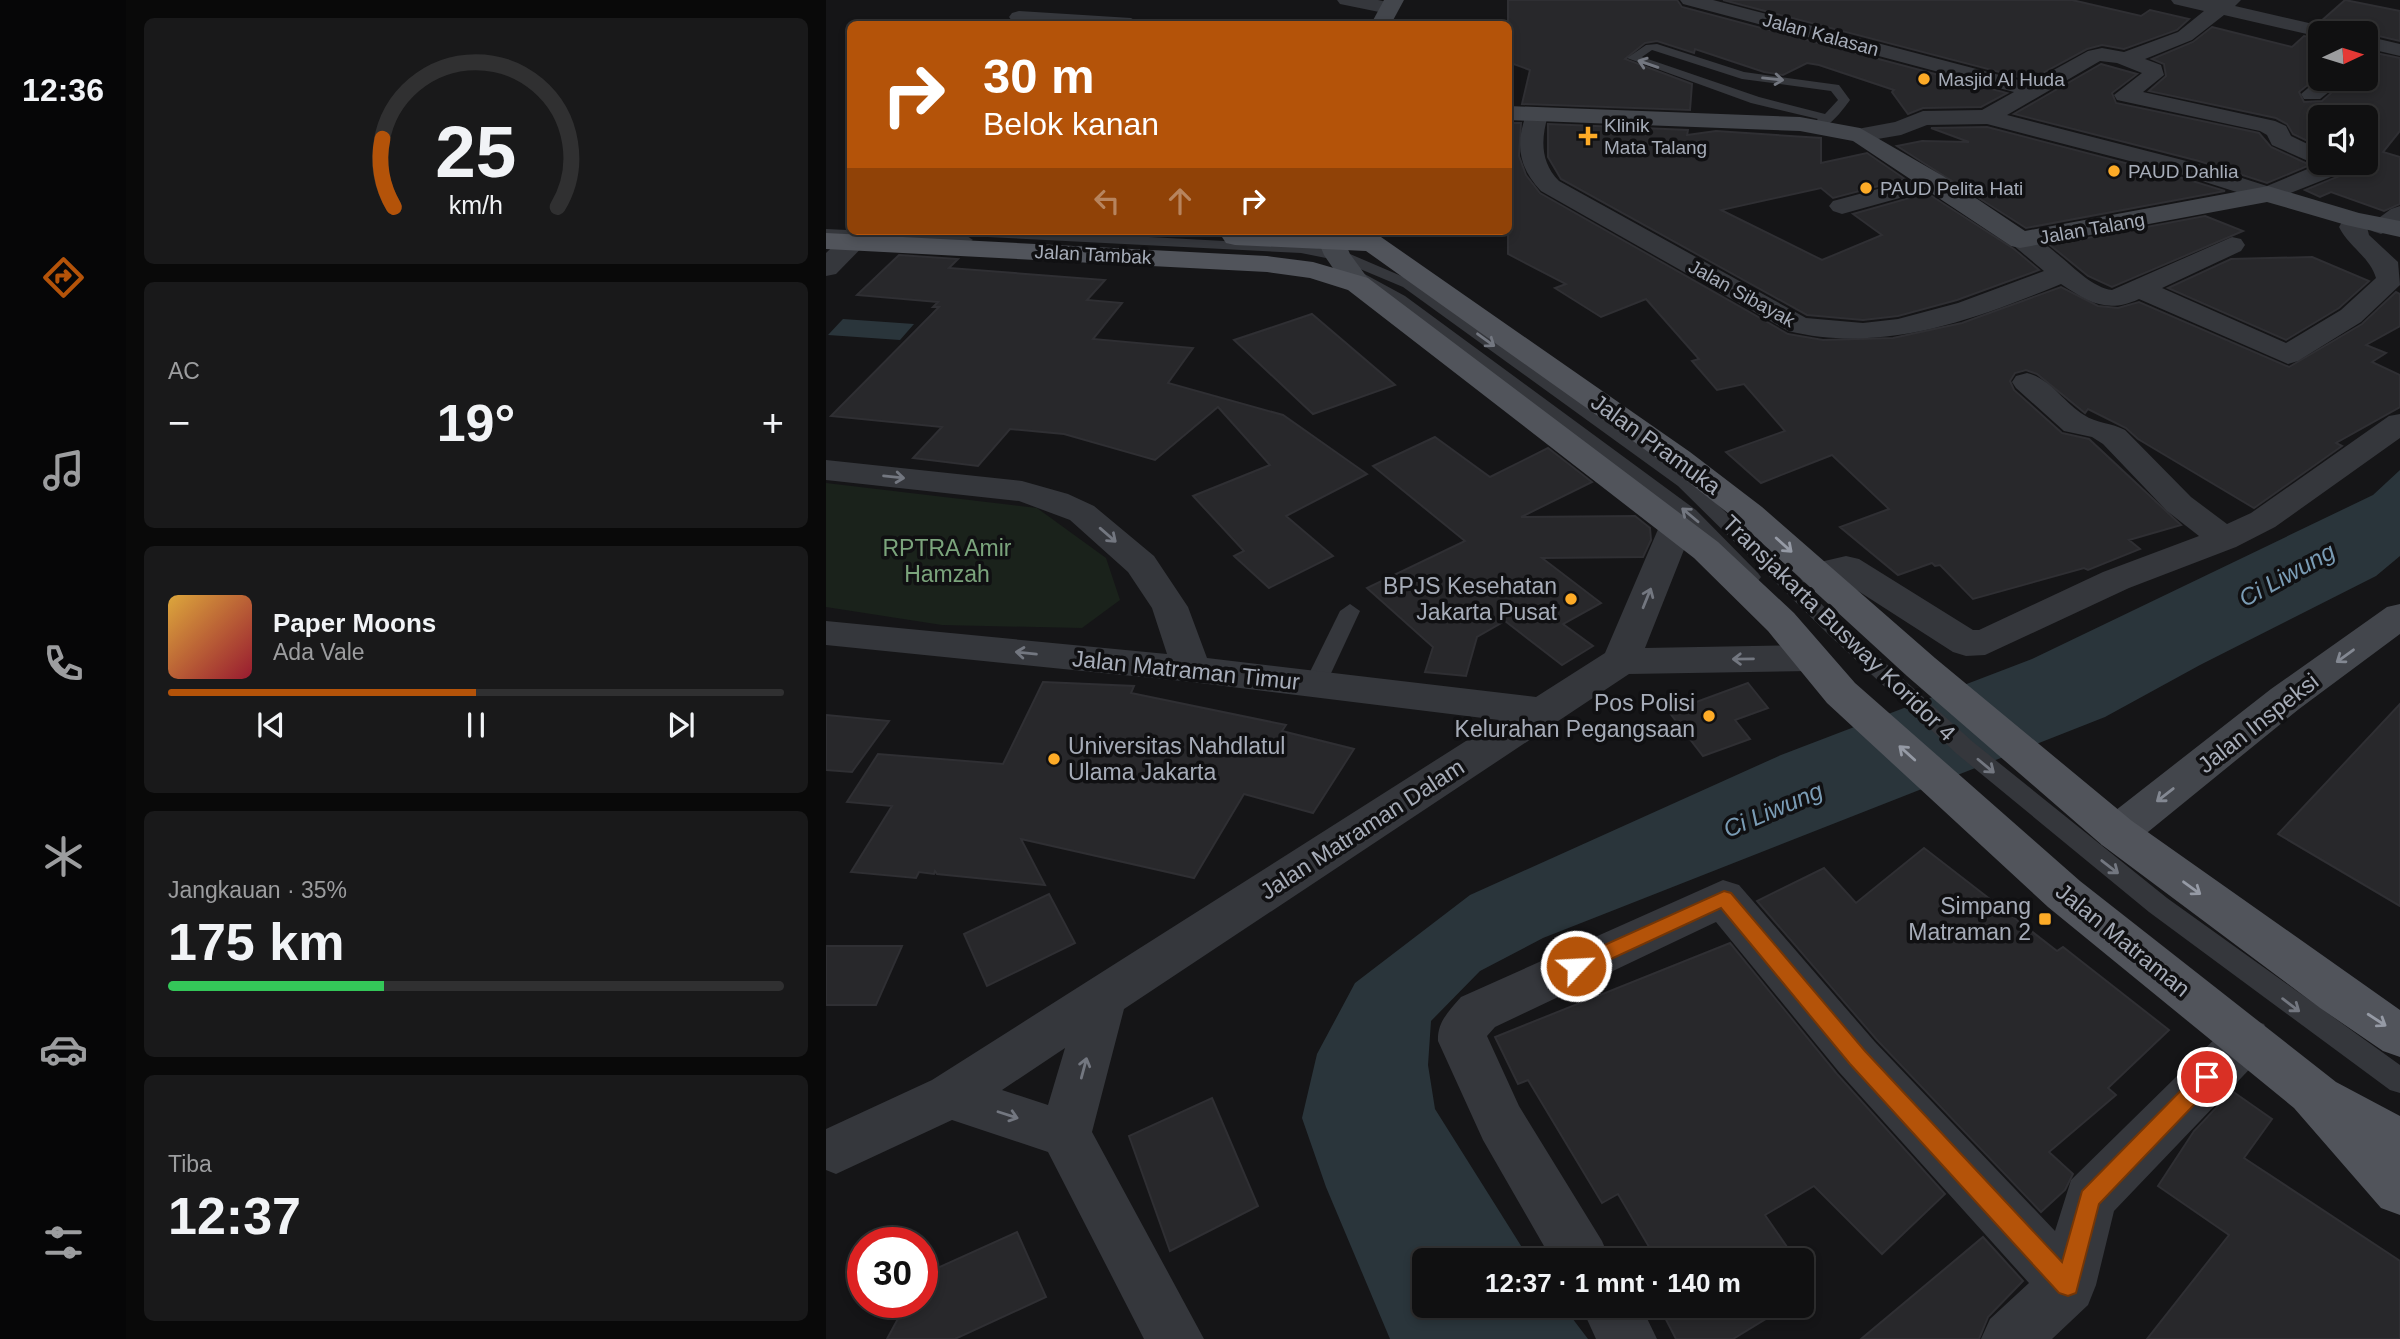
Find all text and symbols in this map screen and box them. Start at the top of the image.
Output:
street label: Jalan Kalasan [1760,9,1881,60]
north arrow [2308,21,2378,91]
map controls [2308,21,2378,175]
icon: right [868,49,959,140]
text: 30 m [983,49,1095,103]
one-way arrow [1638,57,1660,69]
place label: Masjid Al Huda [1938,69,2065,90]
marker: Masjid Al Huda [1916,71,1932,87]
text: 12:36 [22,72,104,108]
one-way arrow [1761,73,1783,86]
button: sound [2308,105,2378,175]
text: Belok kanan [983,106,1159,142]
text: 25 [436,111,516,192]
place label: Klinik Mata Talang [1604,115,1707,158]
marker: Klinik Mata Talang [1578,126,1598,146]
place label: PAUD Dahlia [2128,161,2239,182]
marker: PAUD Dahlia [2106,163,2122,179]
place label: PAUD Pelita Hati [1880,178,2023,199]
marker: PAUD Pelita Hati [1858,180,1874,196]
icon: left [1088,182,1126,220]
icon: ahead [1161,182,1199,220]
icon: right [1234,182,1272,220]
text: km/h [449,191,503,219]
street label: Jalan Talang [2038,209,2146,248]
street label: Jalan Tambak [1034,241,1152,268]
icon: directions [39,253,88,302]
street label: Jalan Sibayak [1685,256,1799,332]
one-way arrow [1476,333,1495,347]
text: AC [168,358,200,384]
street label: Jalan Pramuka [1586,388,1726,500]
text: 19° [437,394,515,452]
text: − [168,402,190,444]
text: + [762,402,784,444]
icon: music [39,446,88,495]
one-way arrow [882,471,905,484]
one-way arrow [1682,507,1700,523]
street label: Transjakarta Busway Koridor 4 [1717,510,1961,746]
one-way arrow [1099,527,1117,543]
park label: RPTRA Amir Hamzah [882,535,1012,587]
one-way arrow [1775,537,1793,553]
water label: Ci Liwung [2234,537,2340,612]
place label: BPJS Kesehatan Jakarta Pusat [1383,573,1558,625]
one-way arrow [1641,588,1654,610]
marker: BPJS Kesehatan Jakarta Pusat [1563,591,1579,607]
text: Paper Moons [273,608,436,638]
icon: phone [39,639,88,688]
text: Ada Vale [273,639,365,665]
street label: Jalan Matraman Timur [1071,645,1301,695]
one-way arrow [1015,646,1038,659]
one-way arrow [2336,649,2355,664]
one-way arrow [1732,653,1755,666]
street label: Jalan Inspeksi [2193,668,2323,778]
place label: Pos Polisi Kelurahan Pegangsaan [1455,690,1695,742]
icon: previous [252,706,290,744]
icon: pause [457,706,495,744]
icon: next [662,706,700,744]
marker: Pos Polisi Kelurahan Pegangsaan [1701,708,1717,724]
place label: Universitas Nahdlatul Ulama Jakarta [1068,733,1285,785]
one-way arrow [1899,745,1916,762]
marker: Universitas Nahdlatul Ulama Jakarta [1046,751,1062,767]
street label: Jalan Matraman Dalam [1255,753,1469,905]
one-way arrow [1976,758,1994,774]
water label: Ci Liwung [1719,776,1827,843]
one-way arrow [2156,788,2175,803]
icon: climate [39,832,88,881]
one-way arrow [2100,859,2118,875]
text: Jangkauan · 35% [168,877,347,903]
street label: Jalan Matraman [2051,878,2195,1002]
one-way arrow [2182,881,2201,895]
place label: Simpang Matraman 2 [1908,893,2031,945]
marker: Simpang Matraman 2 [2037,911,2053,927]
text: 175 km [168,913,344,971]
position arrow [1539,929,1613,1003]
one-way arrow [2281,997,2300,1012]
one-way arrow [2367,1013,2386,1028]
icon: car [39,1025,88,1074]
pin [2177,1047,2237,1107]
one-way arrow [1078,1057,1091,1080]
icon: arrive [2188,1058,2226,1096]
one-way arrow [997,1110,1019,1123]
text: Tiba [168,1151,212,1177]
text: 12:37 [168,1187,301,1245]
icon: filters [39,1218,88,1267]
speed limit sign: 30 [847,1227,938,1318]
text: 12:37 · 1 mnt · 140 m [1485,1268,1741,1298]

